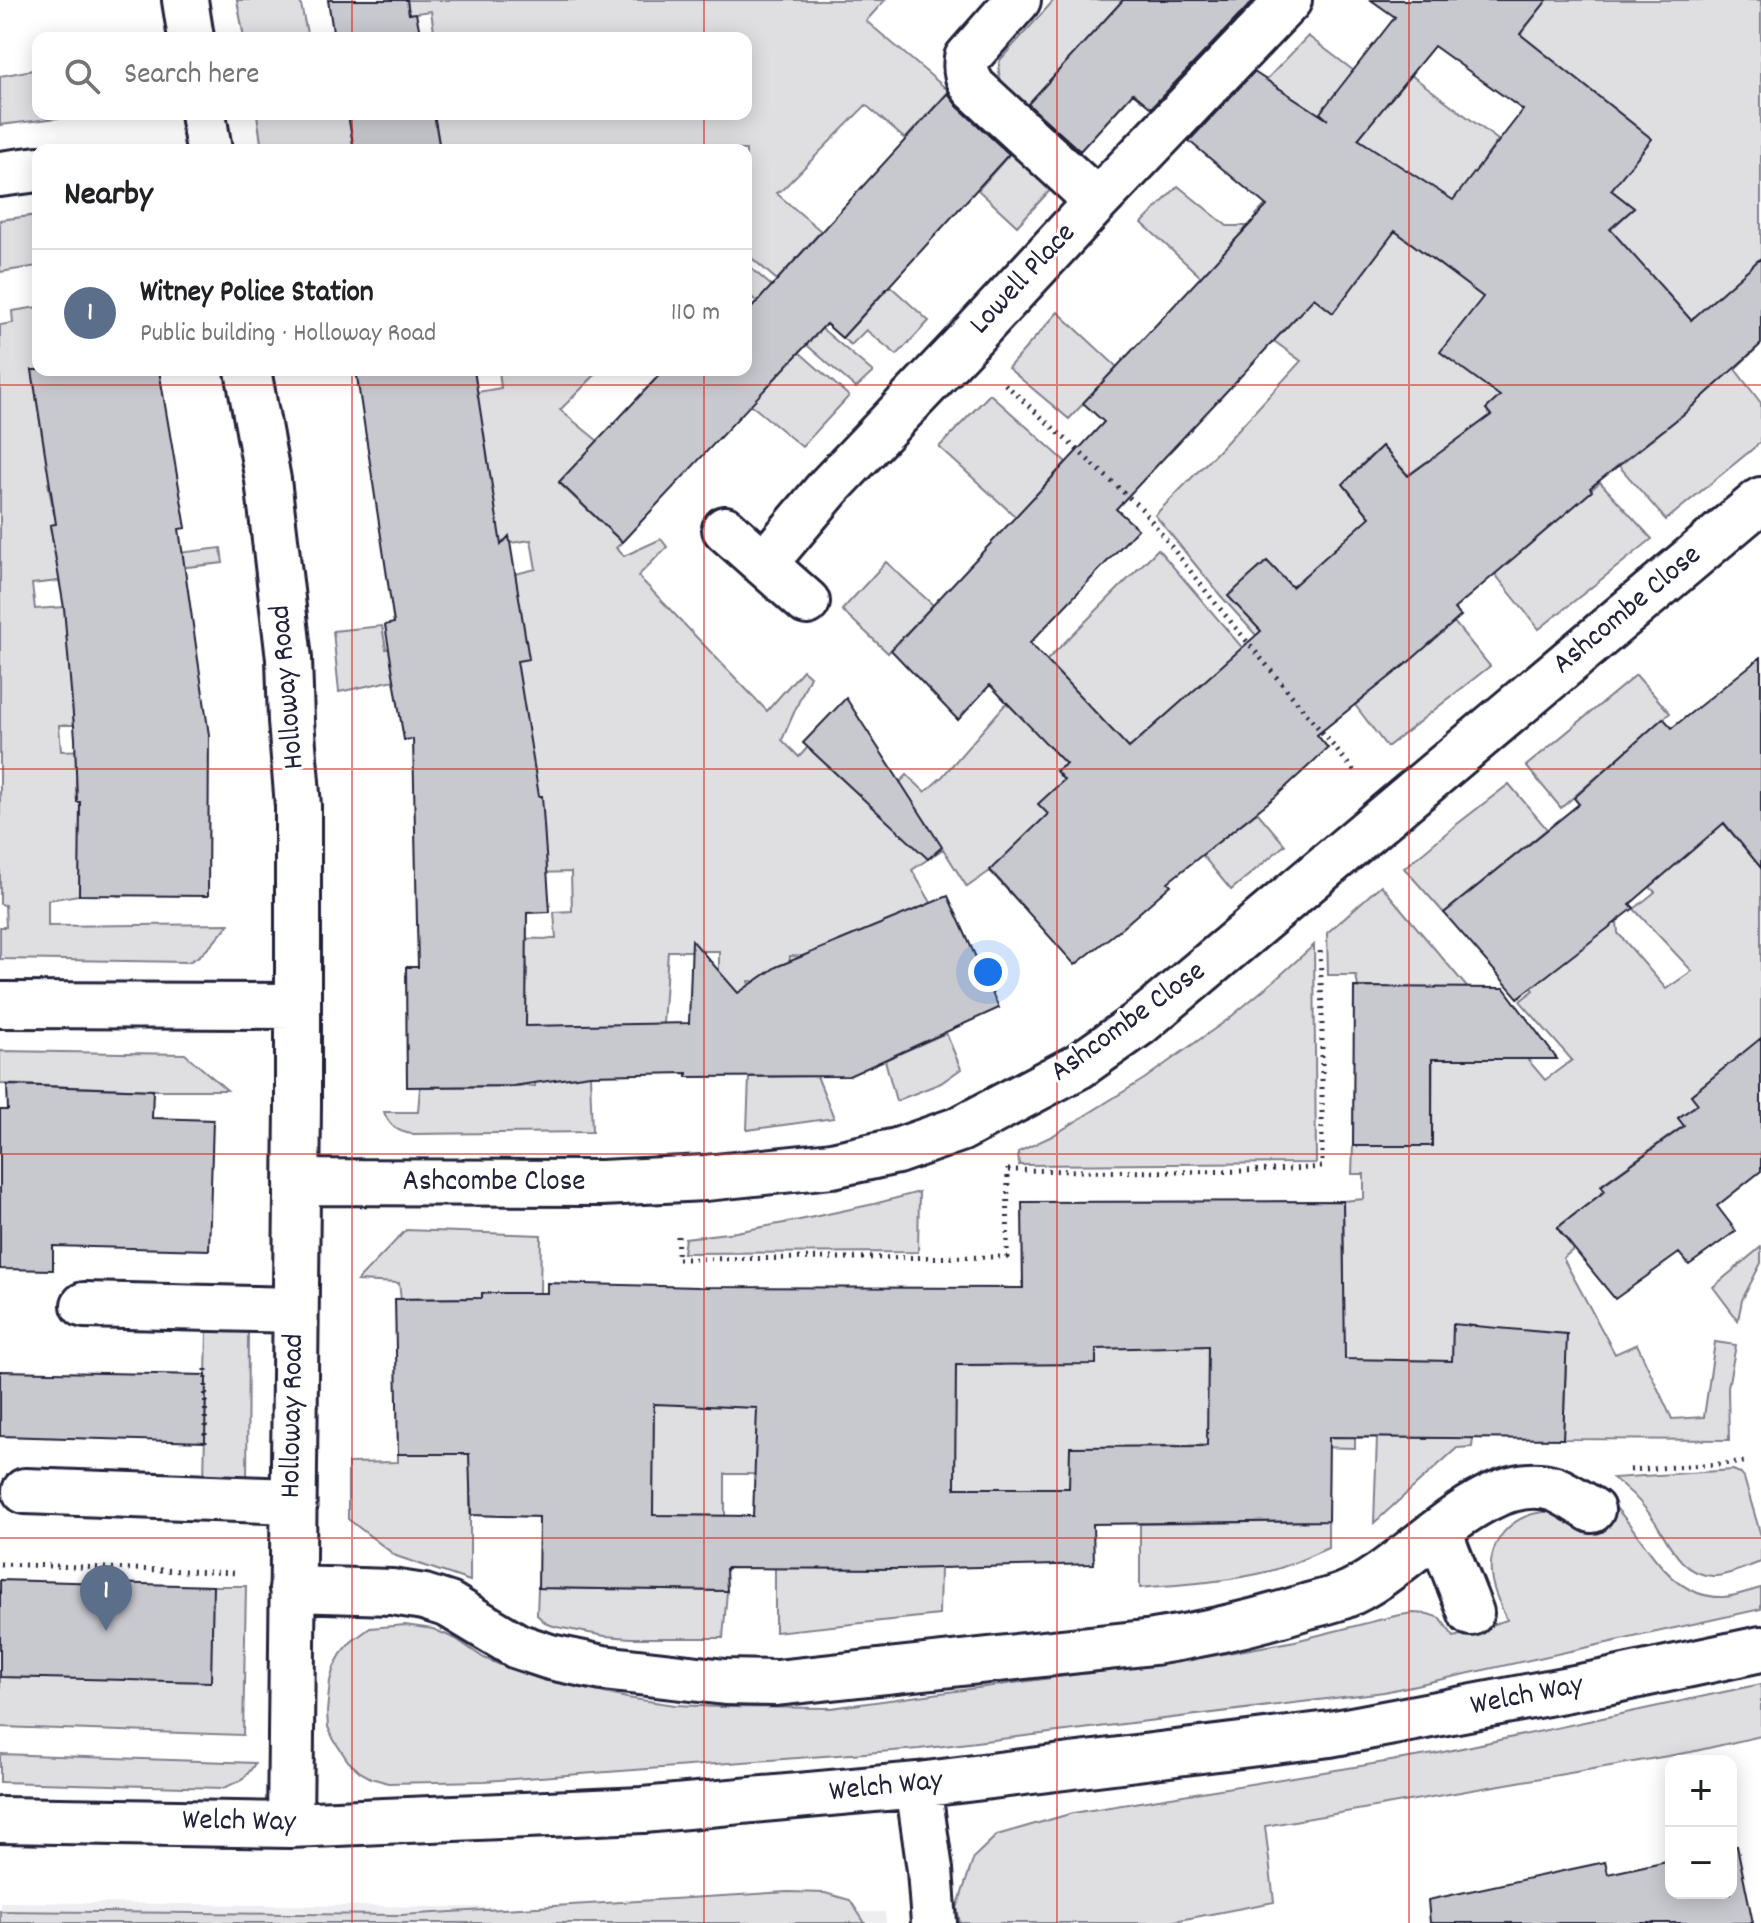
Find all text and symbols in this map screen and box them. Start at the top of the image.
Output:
search box [32,32,752,120]
icon: search [60,54,104,98]
text: Search here [124,55,260,98]
text: Nearby [64,172,153,221]
street label: Lowell Place [961,214,1087,346]
text: Witney Police Station [140,273,374,316]
text: 1 [87,295,93,332]
text: 110 m [671,295,720,332]
text: Public building · Holloway Road [140,316,436,353]
street label: Ashcombe Close [1544,536,1712,686]
street label: Holloway Road [260,603,318,771]
your location [968,952,1008,992]
street label: Ashcombe Close [1042,952,1216,1094]
street label: Ashcombe Close [403,1162,585,1205]
street label: Holloway Road [271,1333,317,1499]
pin: 1 [80,1565,132,1631]
street label: Welch Way [1467,1665,1588,1729]
map controls [1665,1755,1737,1899]
button: + [1665,1755,1737,1827]
street label: Welch Way [827,1761,946,1815]
street label: Welch Way [182,1801,297,1846]
button: − [1665,1827,1737,1899]

